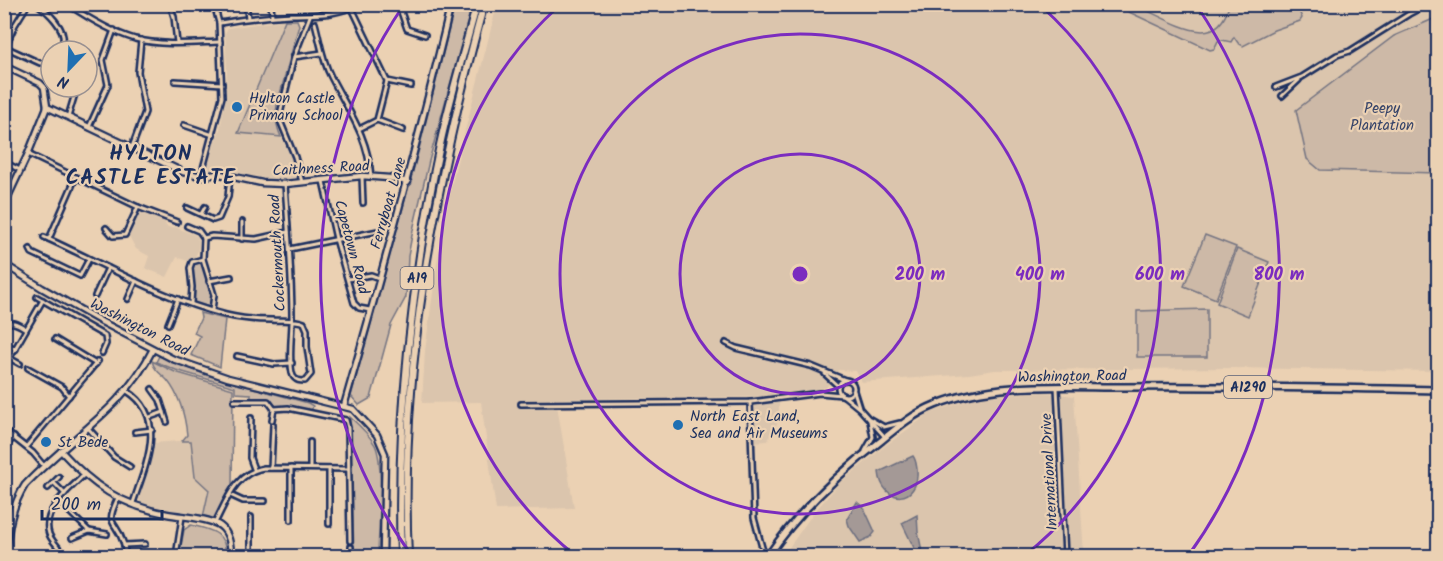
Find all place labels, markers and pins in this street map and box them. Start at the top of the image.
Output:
place label: Hylton Castle Primary School [249,87,343,128]
marker: Hylton Castle Primary School [230,100,244,114]
centre of rings [790,264,810,284]
place label: North East Land, Sea and Air Museums [690,405,828,446]
marker: North East Land, Sea and Air Museums [671,418,685,432]
place label: St Bede [58,431,109,455]
marker: St Bede [39,435,53,449]

